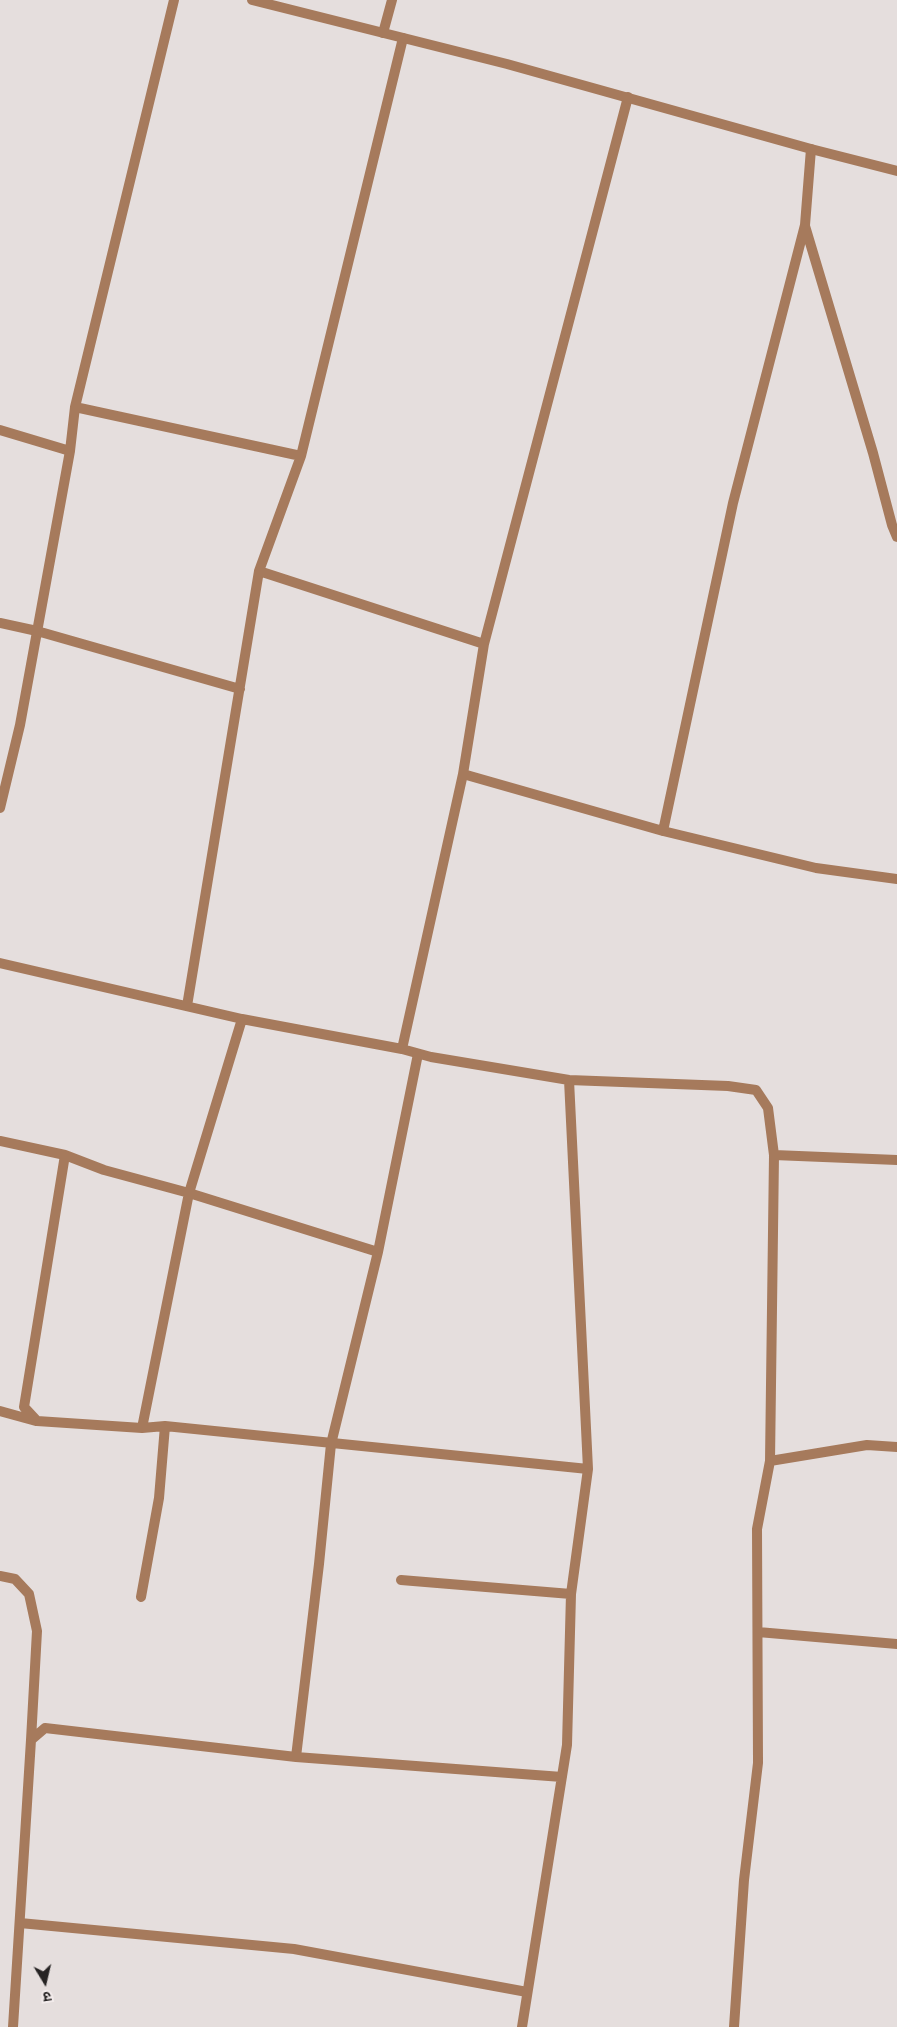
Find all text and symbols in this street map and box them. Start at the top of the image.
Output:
north arrow [20,1957,70,2007]
text: उ [42,1987,53,2006]

